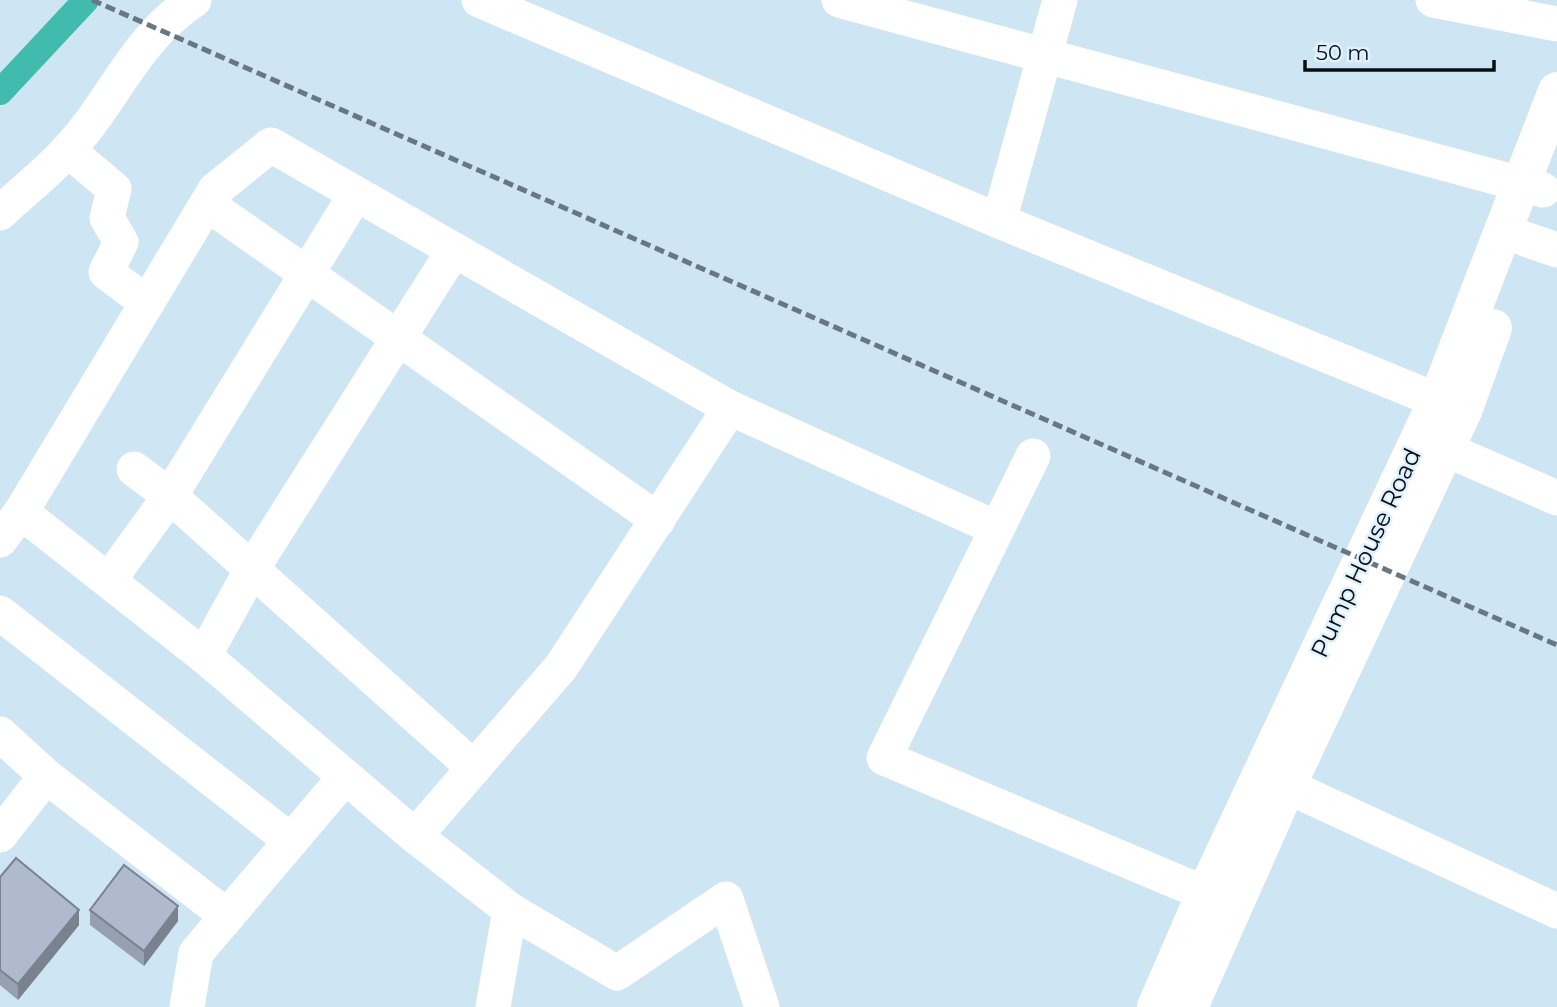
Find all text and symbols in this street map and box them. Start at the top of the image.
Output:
scale bar [1305,28,1494,72]
text: 50 m [1316,40,1370,65]
street label: Pump House Road [1304,444,1427,662]

